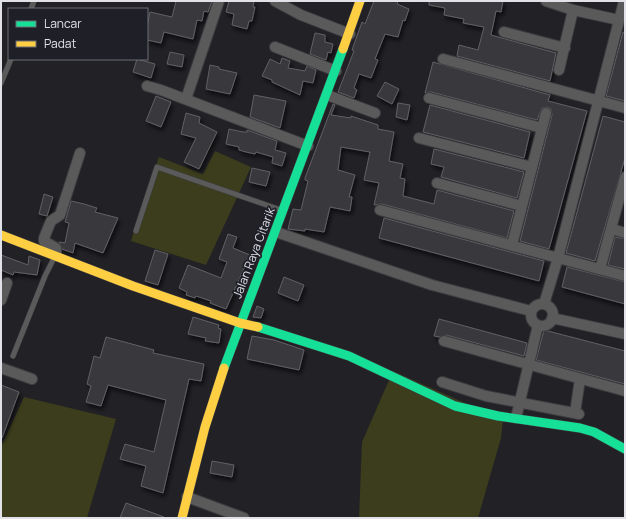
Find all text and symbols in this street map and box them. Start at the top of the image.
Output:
legend [8,8,148,60]
text: Lancar [44,15,82,32]
text: Padat [44,35,76,52]
street label: Jalan Raya Citarik [228,204,279,301]

